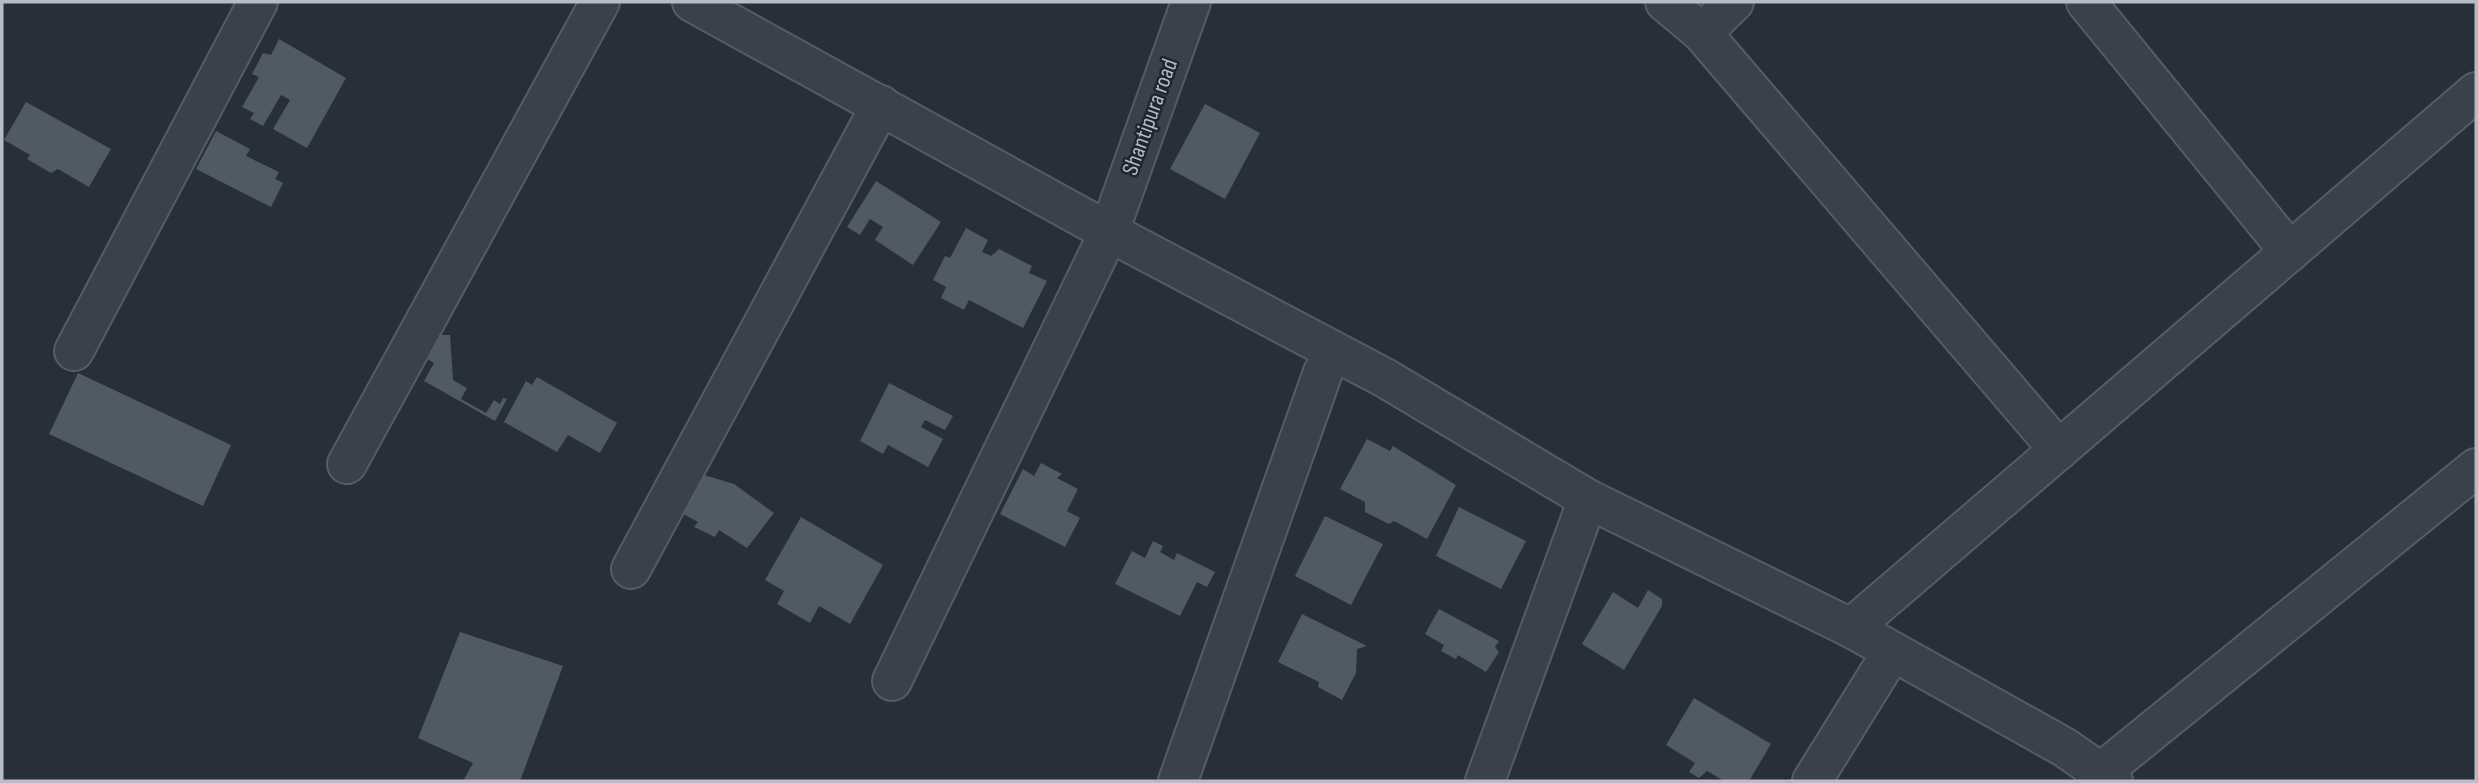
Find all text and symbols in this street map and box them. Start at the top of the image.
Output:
street label: Shantipura road [1116,55,1184,179]

